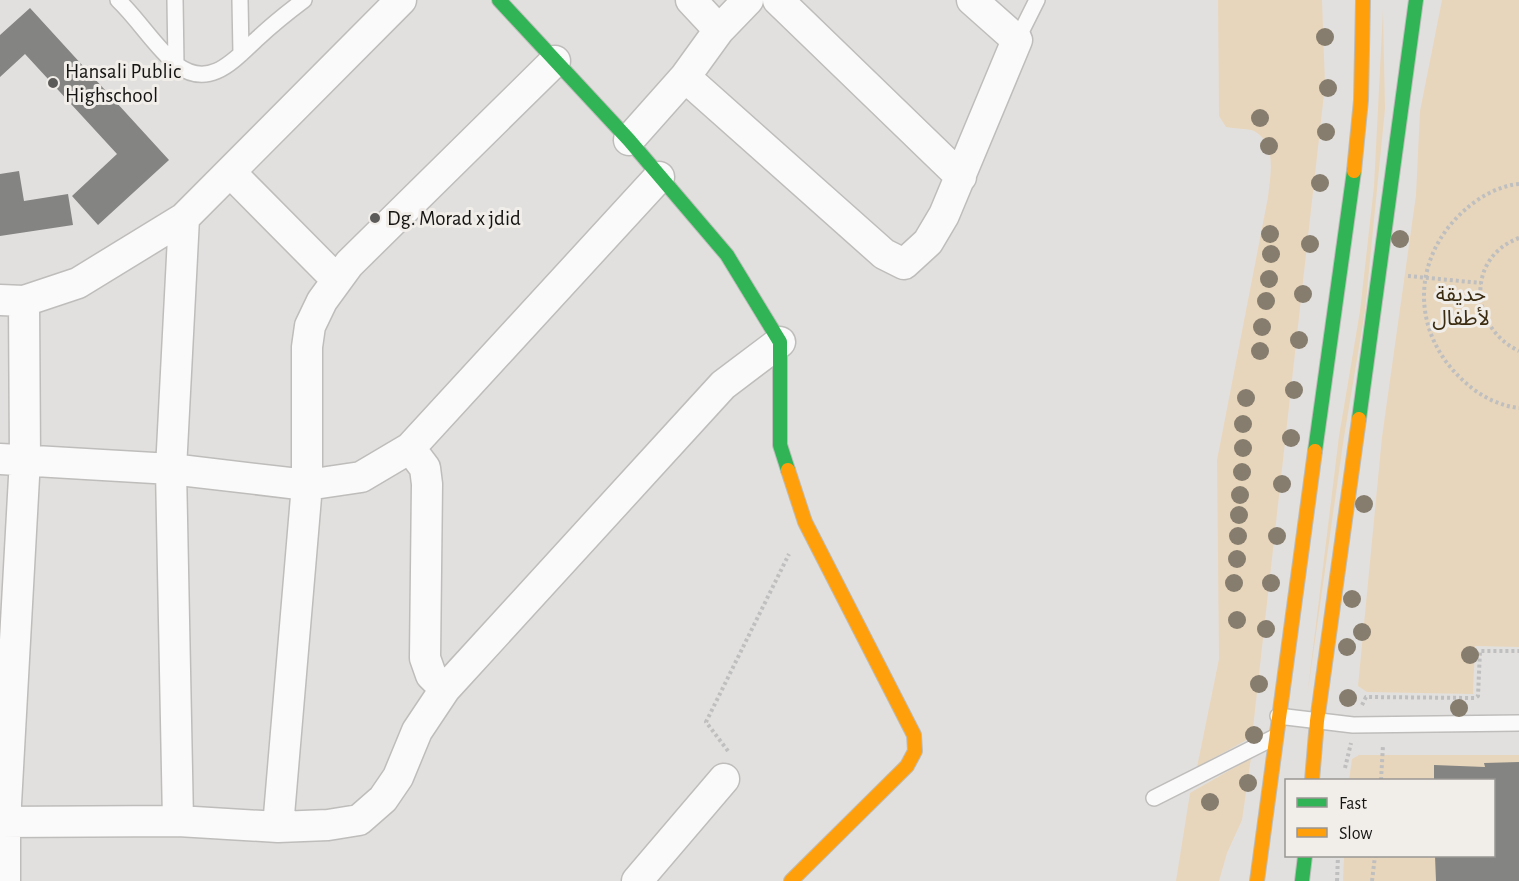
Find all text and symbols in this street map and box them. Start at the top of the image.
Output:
place label: Hansali Public Highschool [65,61,181,106]
marker: Hansali Public Highschool [46,76,60,90]
place label: Dg. Morad x jdid [387,208,521,229]
marker: Dg. Morad x jdid [368,211,382,225]
park label: حديقة لأطفال [1432,284,1490,330]
legend [1285,779,1495,857]
text: Fast [1339,795,1367,813]
text: Slow [1339,825,1372,843]

